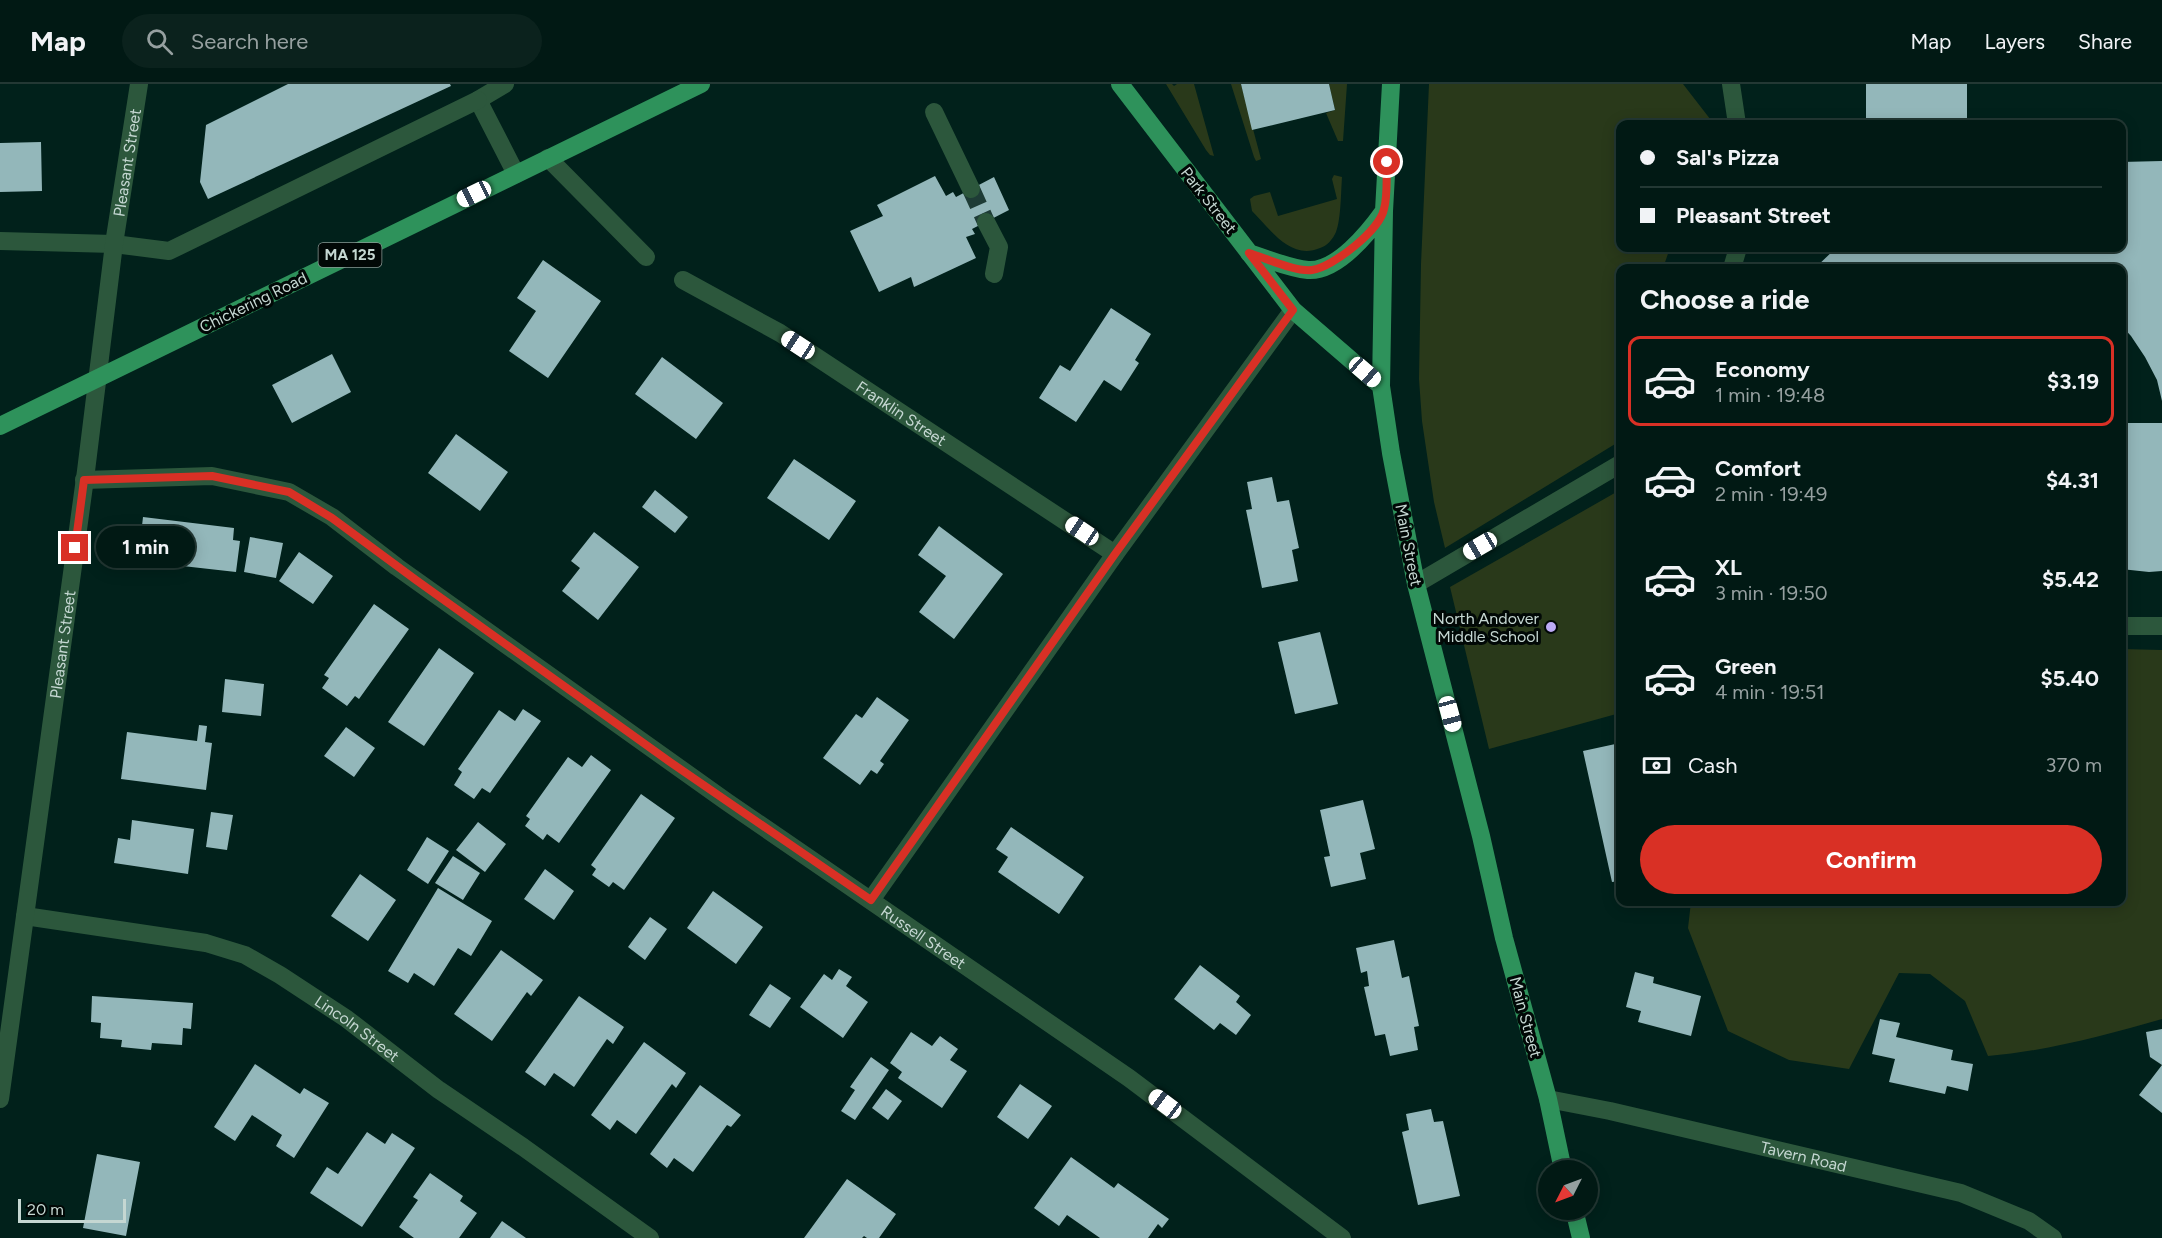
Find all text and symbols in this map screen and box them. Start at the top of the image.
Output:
search box [122,14,542,68]
text: Map [30,24,86,58]
icon: search [143,25,176,58]
text: Search here [191,28,308,55]
text: Map [1911,29,1951,54]
text: Layers [1984,29,2045,54]
text: Share [2078,29,2132,54]
street label: Pleasant Street [109,107,145,218]
text: Sal's Pizza [1676,144,1779,171]
route start [1373,148,1400,175]
street label: Park Street [1177,163,1240,237]
car [454,178,494,210]
text: Pleasant Street [1676,202,1831,229]
road number: MA 125 [318,243,382,267]
street label: Chickering Road [196,268,310,337]
text: Choose a ride [1640,283,1809,316]
car [778,328,818,362]
car [1346,353,1384,391]
icon: car [1643,354,1697,408]
text: Economy [1715,356,1810,383]
text: $3.19 [2047,368,2099,395]
street label: Franklin Street [853,377,950,450]
text: 1 min · 19:48 [1715,383,1825,407]
icon: car [1643,453,1697,507]
text: Comfort [1715,455,1801,482]
text: $4.31 [2046,467,2099,494]
text: 2 min · 19:49 [1715,482,1827,506]
street label: Main Street [1391,502,1426,588]
car [1062,513,1102,549]
callout: 1 min [96,527,195,569]
car [1460,529,1500,563]
route end [61,534,88,561]
text: 1 min [122,535,169,559]
icon: car [1643,552,1697,606]
text: XL [1715,554,1742,581]
text: $5.42 [2042,566,2099,593]
text: 3 min · 19:50 [1715,581,1828,605]
street label: Pleasant Street [46,589,80,700]
place label: North Andover Middle School [1433,609,1540,646]
marker: North Andover Middle School [1544,620,1558,634]
icon: car [1643,651,1697,705]
text: Green [1715,653,1777,680]
text: $5.40 [2040,665,2099,692]
text: 4 min · 19:51 [1715,680,1825,704]
car [1437,694,1463,734]
icon: cash [1640,749,1673,782]
text: Cash [1688,752,1738,779]
text: 370 m [2046,753,2102,777]
button: Confirm [1640,825,2102,894]
street label: Russell Street [877,902,969,973]
street label: Main Street [1506,975,1545,1060]
street label: Lincoln Street [311,992,403,1066]
car [1145,1086,1185,1122]
street label: Tavern Road [1759,1137,1849,1176]
north arrow [1538,1160,1598,1220]
map controls [1538,1160,1598,1220]
scale bar [18,1196,126,1224]
text: 20 m [27,1200,64,1219]

